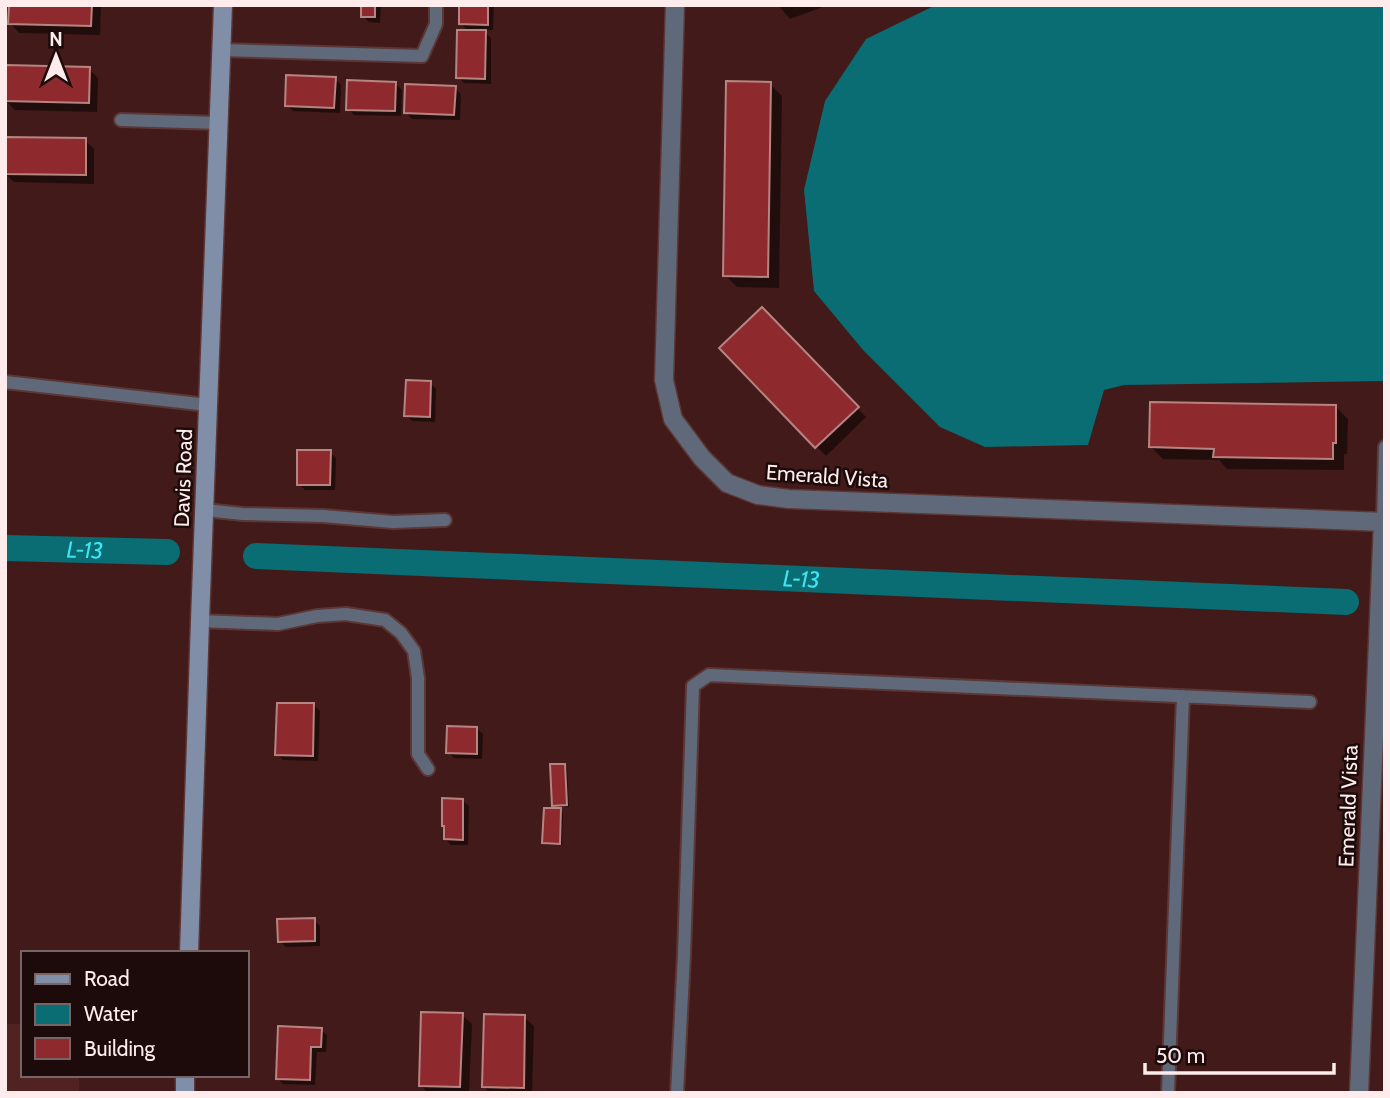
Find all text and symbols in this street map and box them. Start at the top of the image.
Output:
north arrow [21,21,91,91]
text: N [49,28,63,51]
street label: Davis Road [169,428,197,528]
street label: Emerald Vista [765,459,889,493]
water label: L-13 [66,536,104,564]
water label: L-13 [782,564,821,594]
street label: Emerald Vista [1333,744,1363,868]
legend [21,951,248,1077]
text: Road [84,966,130,991]
text: Water [84,1001,138,1026]
scale bar [1145,1032,1334,1076]
text: Building [84,1036,156,1061]
text: 50 m [1156,1043,1205,1068]

